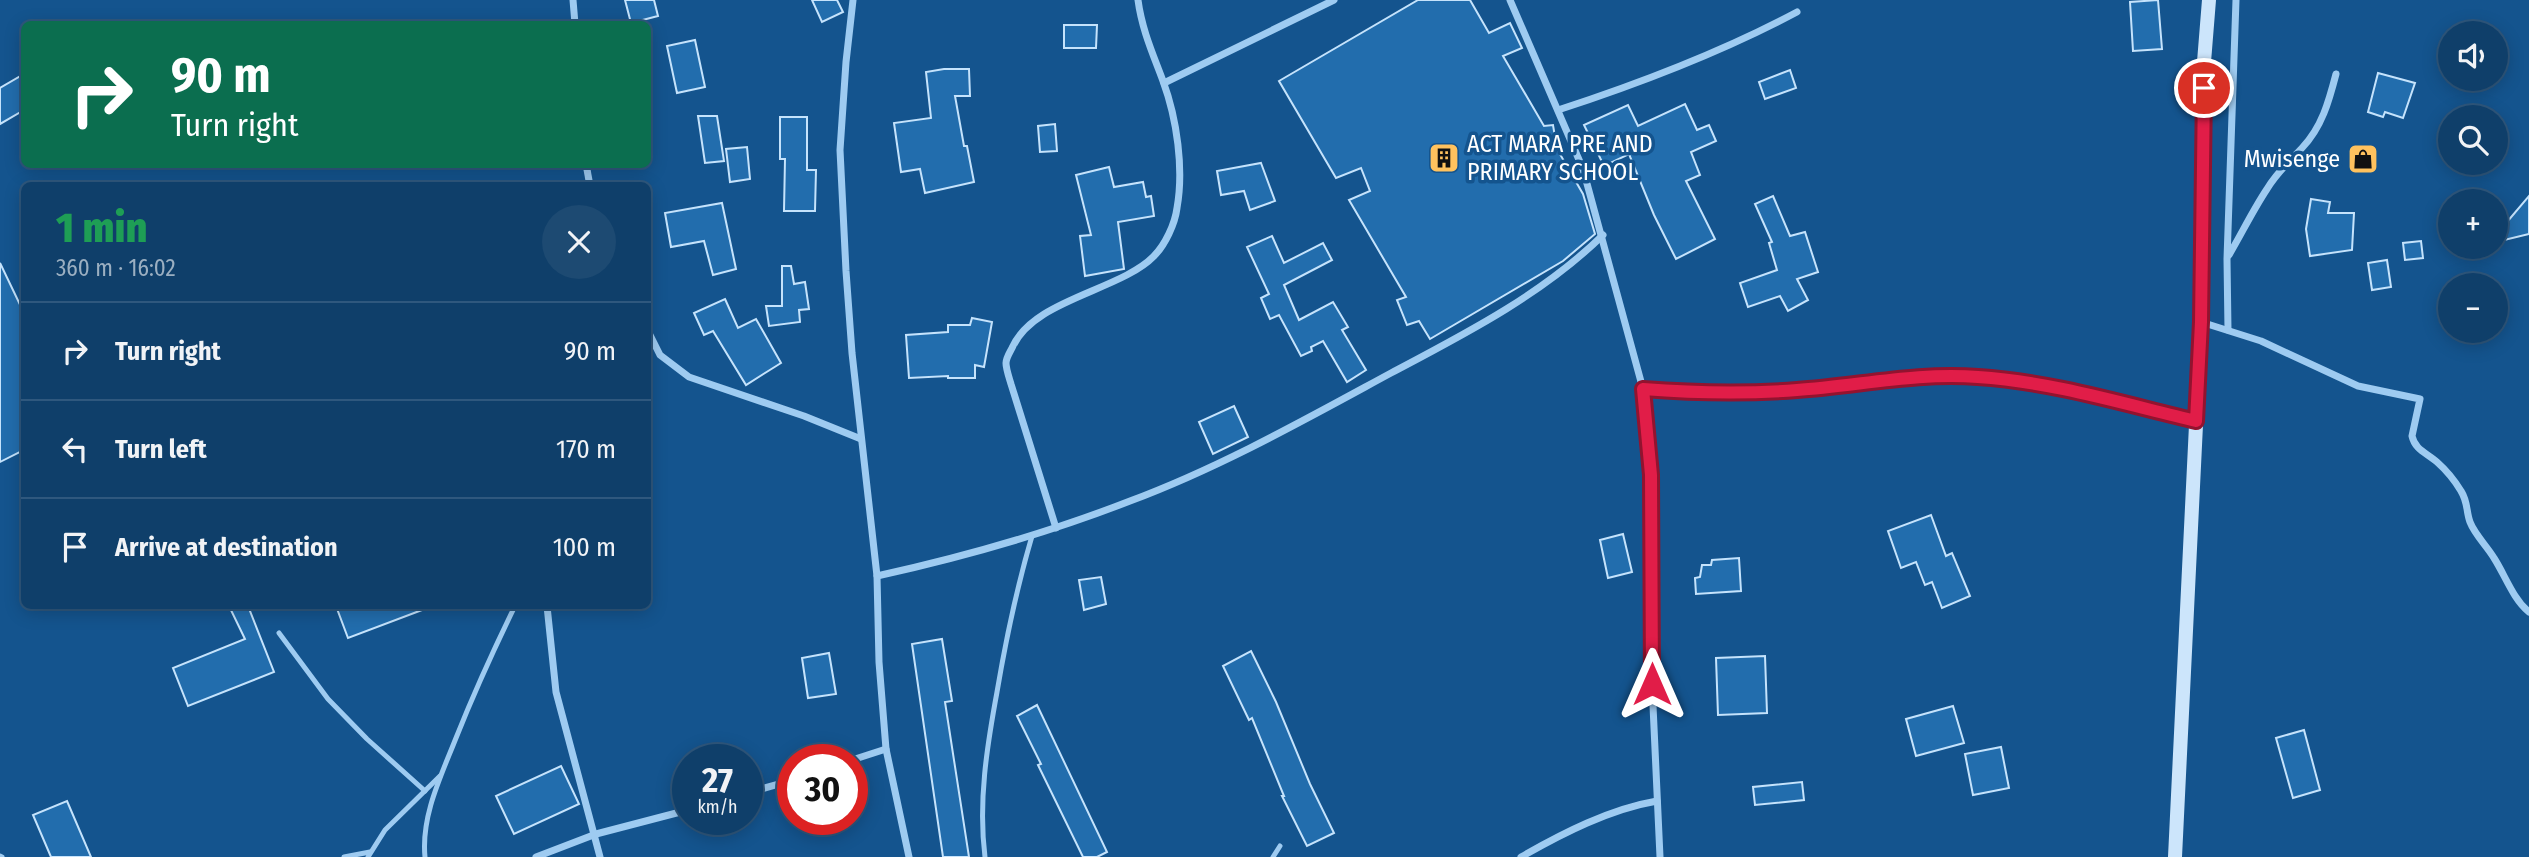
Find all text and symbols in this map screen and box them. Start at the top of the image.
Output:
map controls [2438,21,2508,343]
button: sound [2438,21,2508,91]
text: 90 m [171,46,271,105]
icon: right [56,49,147,140]
pin [2174,58,2234,118]
icon: arrive [2185,69,2223,107]
button: search [2438,105,2508,175]
text: Turn right [171,106,298,144]
place label: ACT MARA PRE AND PRIMARY SCHOOL [1467,130,1653,186]
building icon: ACT MARA PRE AND PRIMARY SCHOOL [1427,141,1461,175]
shop icon: Mwisenge [2346,142,2380,176]
place label: Mwisenge [2244,145,2340,173]
button: + [2438,189,2508,259]
text: 1 min [56,203,147,253]
button: close [542,205,616,279]
text: 360 m · 16:02 [56,254,176,282]
button: − [2438,273,2508,343]
icon: right [56,332,94,370]
text: Turn right [115,336,221,367]
text: 90 m [564,336,616,367]
icon: left [56,430,94,468]
text: Turn left [115,434,207,465]
text: 170 m [556,434,616,465]
icon: arrive [56,528,94,566]
text: Arrive at destination [115,532,338,563]
text: 100 m [553,532,616,563]
position arrow [1615,647,1689,721]
speed limit sign: 30 [777,744,868,835]
text: 27 [702,759,733,801]
text: km/h [697,796,738,818]

